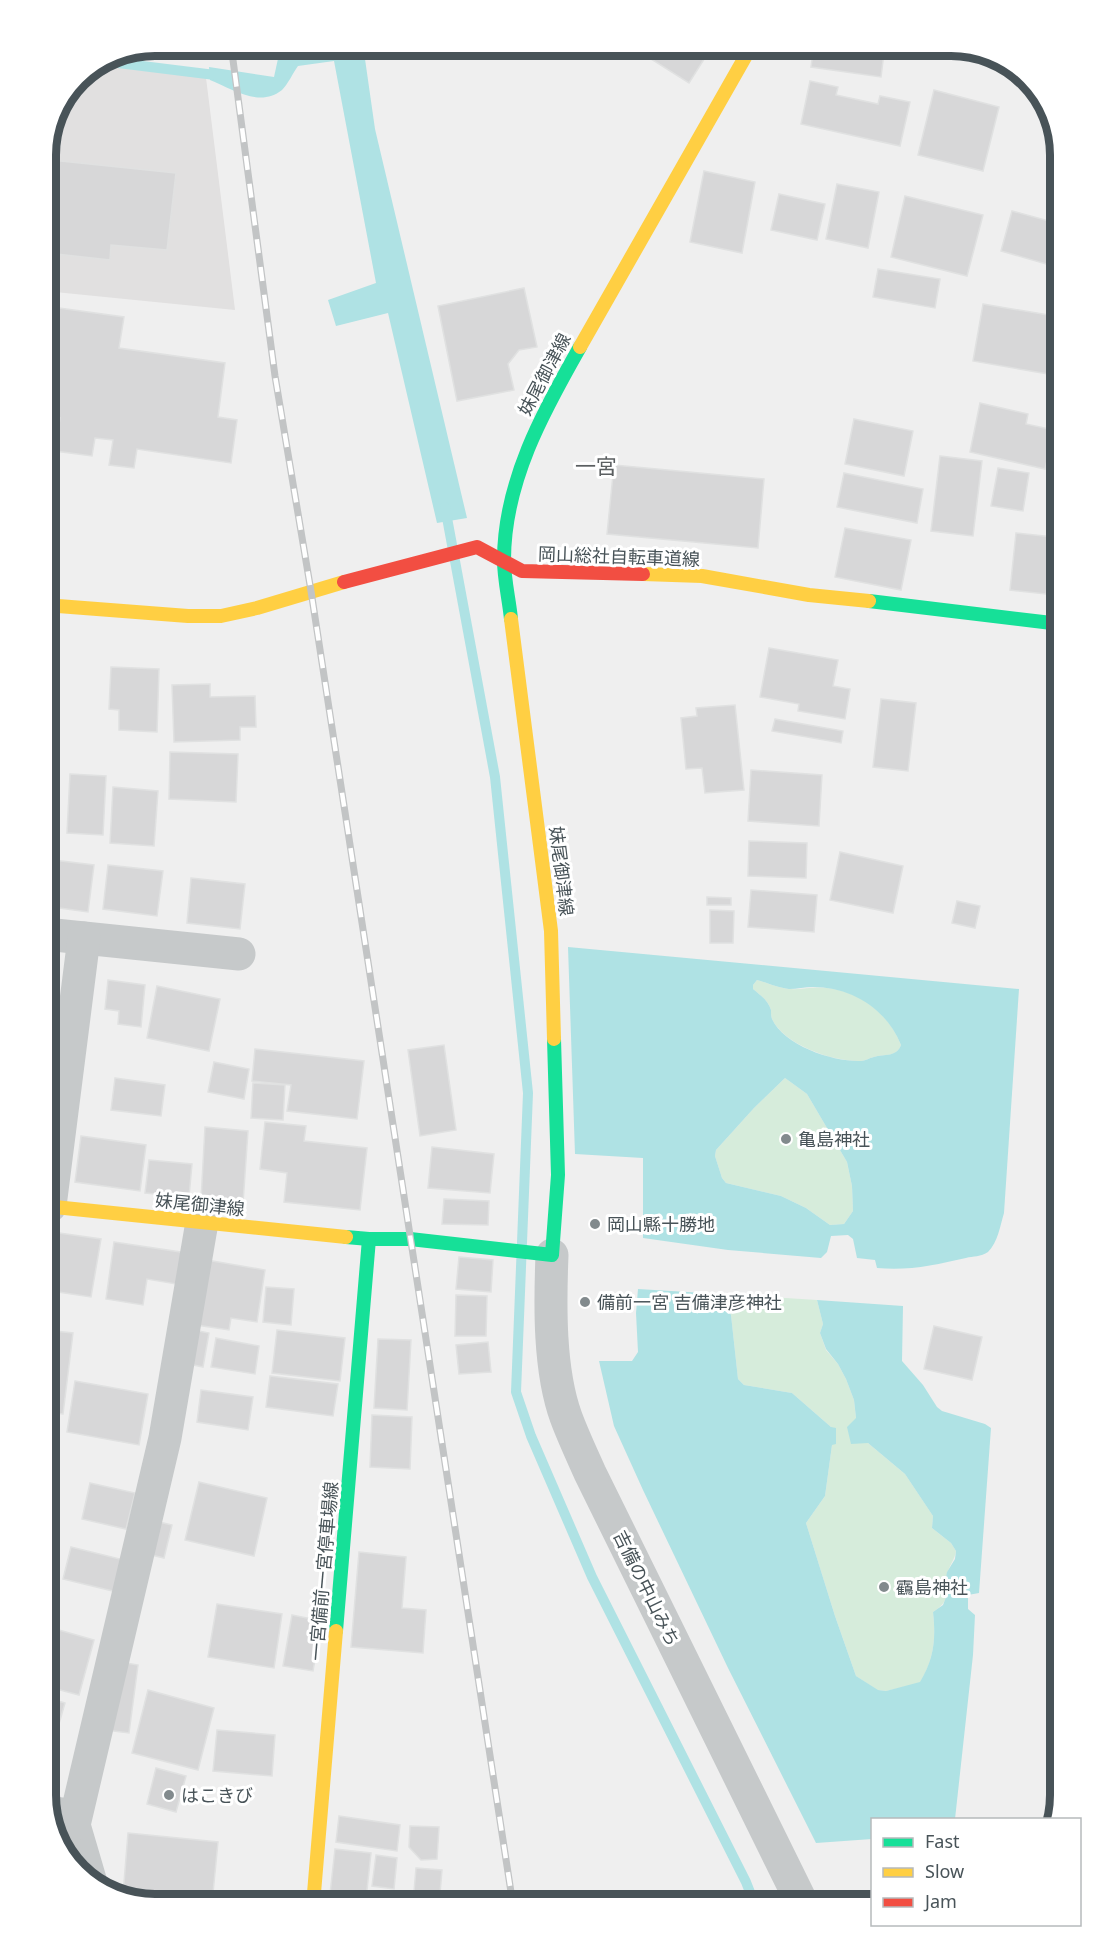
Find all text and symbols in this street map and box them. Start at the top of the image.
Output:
street label: 妹尾御津線 [512,329,576,419]
district label: 一宮 [575,452,617,480]
street label: 岡山総社自転車道線 [538,541,700,571]
street label: 妹尾御津線 [545,825,579,917]
place label: 亀島神社 [798,1127,870,1151]
marker: 亀島神社 [779,1132,793,1146]
street label: 妹尾御津線 [154,1187,246,1221]
place label: 岡山縣十勝地 [607,1212,715,1236]
marker: 岡山縣十勝地 [588,1217,602,1231]
place label: 備前一宮 吉備津彦神社 [597,1290,782,1314]
marker: 備前一宮 吉備津彦神社 [578,1295,592,1309]
street label: 一宮備前一宮停車場線 [303,1480,343,1662]
street label: 吉備の中山みち [609,1526,685,1650]
place label: 靍島神社 [896,1575,968,1599]
marker: 靍島神社 [877,1580,891,1594]
place label: はこきび [181,1783,253,1807]
marker: はこきび [162,1788,176,1802]
legend [871,1818,1081,1926]
text: Fast [925,1829,960,1853]
text: Slow [925,1859,964,1883]
text: Jam [923,1889,957,1913]

